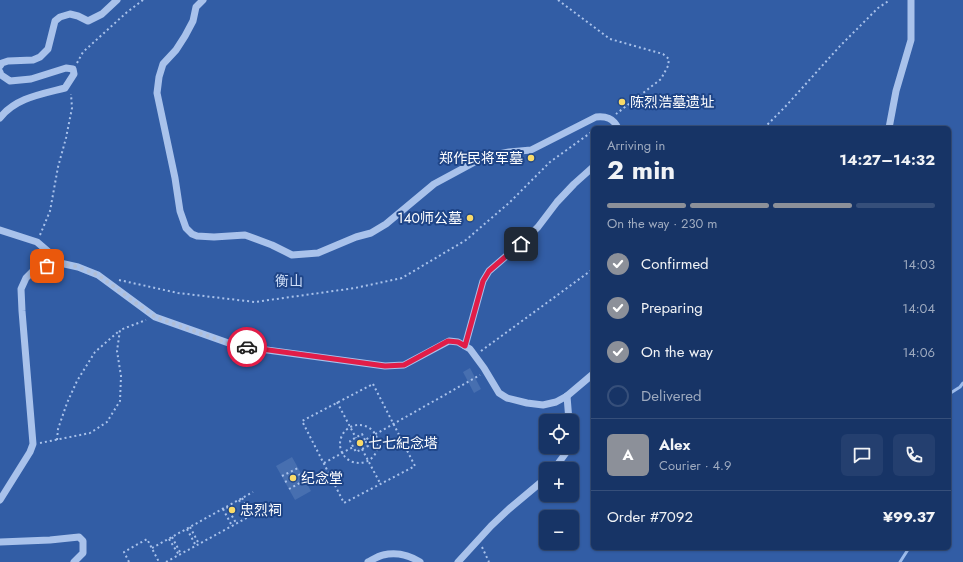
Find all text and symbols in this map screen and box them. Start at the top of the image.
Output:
place label: 陈烈浩墓遗址 [630,92,714,112]
marker: 陈烈浩墓遗址 [617,97,627,107]
text: Arriving in [607,136,665,155]
place label: 郑作民将军墓 [439,148,523,168]
text: 14:27–14:32 [839,149,935,171]
text: 2 min [607,151,675,189]
marker: 郑作民将军墓 [526,153,536,163]
place label: 140师公墓 [397,208,462,228]
marker: 140师公墓 [465,213,475,223]
text: On the way · 230 m [607,214,717,233]
pin [504,227,538,261]
icon: home [510,233,532,255]
pin [30,249,64,283]
icon: check [607,253,629,275]
text: Confirmed [641,253,709,275]
icon: bag [36,255,58,277]
text: 14:03 [903,255,935,274]
park label: 衡山 [275,271,303,291]
icon: check [607,297,629,319]
text: Preparing [641,297,703,319]
text: 14:04 [902,299,935,318]
courier [227,327,267,367]
icon: car [236,336,258,358]
icon: check [607,341,629,363]
text: On the way [641,341,713,363]
text: 14:06 [902,343,935,362]
text: Delivered [641,385,702,407]
map controls [539,414,579,550]
button: locate [539,414,579,454]
place label: 七七紀念塔 [368,433,438,453]
text: Alex [659,434,690,456]
button: chat [841,434,883,476]
button: phone [893,434,935,476]
marker: 七七紀念塔 [355,438,365,448]
text: A [622,444,634,466]
text: Courier · 4.9 [659,456,732,475]
button: + [539,462,579,502]
place label: 纪念堂 [301,468,343,488]
marker: 纪念堂 [288,473,298,483]
place label: 忠烈祠 [240,500,282,520]
marker: 忠烈祠 [227,505,237,515]
text: Order #7092 [607,506,693,528]
text: ¥99.37 [883,506,935,528]
button: − [539,510,579,550]

